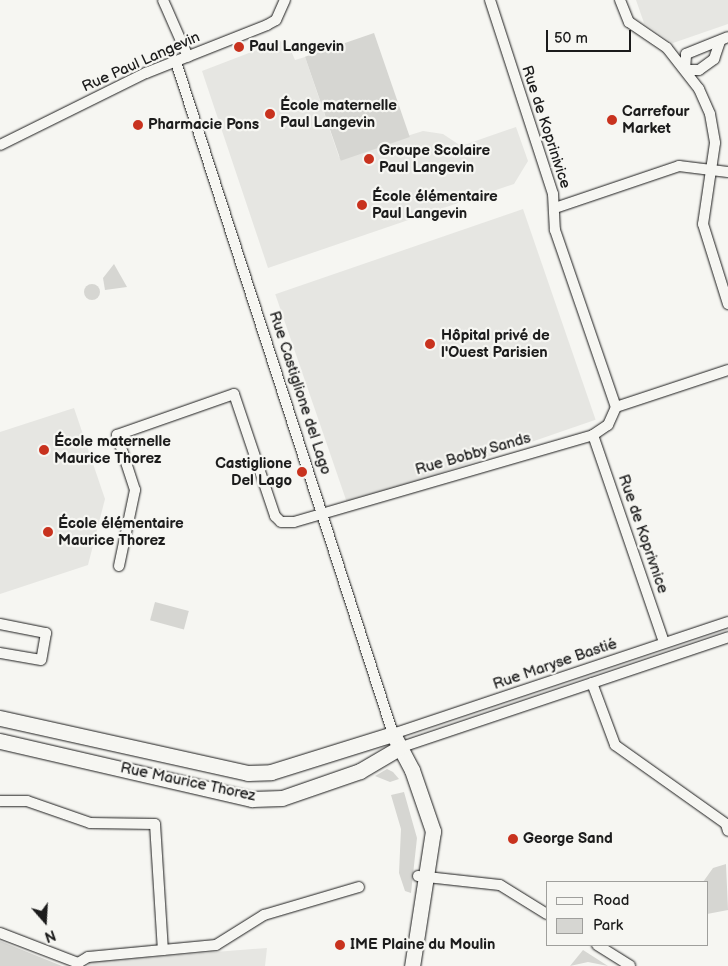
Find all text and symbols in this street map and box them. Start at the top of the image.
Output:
scale bar [548,20,633,52]
street label: Rue Paul Langevin [79,28,203,96]
text: 50 m [554,29,588,48]
place label: Paul Langevin [249,38,344,56]
marker: Paul Langevin [233,41,245,53]
street label: Rue de Koprinivice [518,63,574,191]
place label: École maternelle Paul Langevin [280,96,397,131]
place label: Carrefour Market [622,102,690,137]
marker: École maternelle Paul Langevin [264,108,276,120]
marker: Carrefour Market [606,114,618,126]
place label: Pharmacie Pons [148,116,259,134]
marker: Pharmacie Pons [132,119,144,131]
place label: Groupe Scolaire Paul Langevin [379,141,490,176]
marker: Groupe Scolaire Paul Langevin [363,153,375,165]
place label: École élémentaire Paul Langevin [372,187,498,222]
marker: École élémentaire Paul Langevin [356,199,368,211]
street label: Rue Castiglione del Lago [265,309,335,477]
place label: Hôpital privé de l'Ouest Parisien [441,326,550,361]
marker: Hôpital privé de l'Ouest Parisien [423,337,437,351]
street label: Rue Bobby Sands [413,429,533,479]
place label: École maternelle Maurice Thorez [54,432,171,467]
marker: École maternelle Maurice Thorez [38,444,50,456]
place label: Castiglione Del Lago [215,454,292,489]
marker: Castiglione Del Lago [296,466,308,478]
street label: Rue de Koprivnice [614,472,672,596]
place label: École élémentaire Maurice Thorez [58,514,184,549]
marker: École élémentaire Maurice Thorez [42,526,54,538]
street label: Rue Maryse Bastié [491,634,619,694]
street label: Rue Maurice Thorez [119,759,257,805]
place label: George Sand [523,830,613,848]
marker: George Sand [507,833,519,845]
legend [546,881,708,946]
text: Road [593,891,629,910]
north arrow [20,896,70,946]
text: Park [593,916,623,935]
text: N [42,926,58,945]
place label: IME Plaine du Moulin [350,936,495,954]
marker: IME Plaine du Moulin [334,939,346,951]

